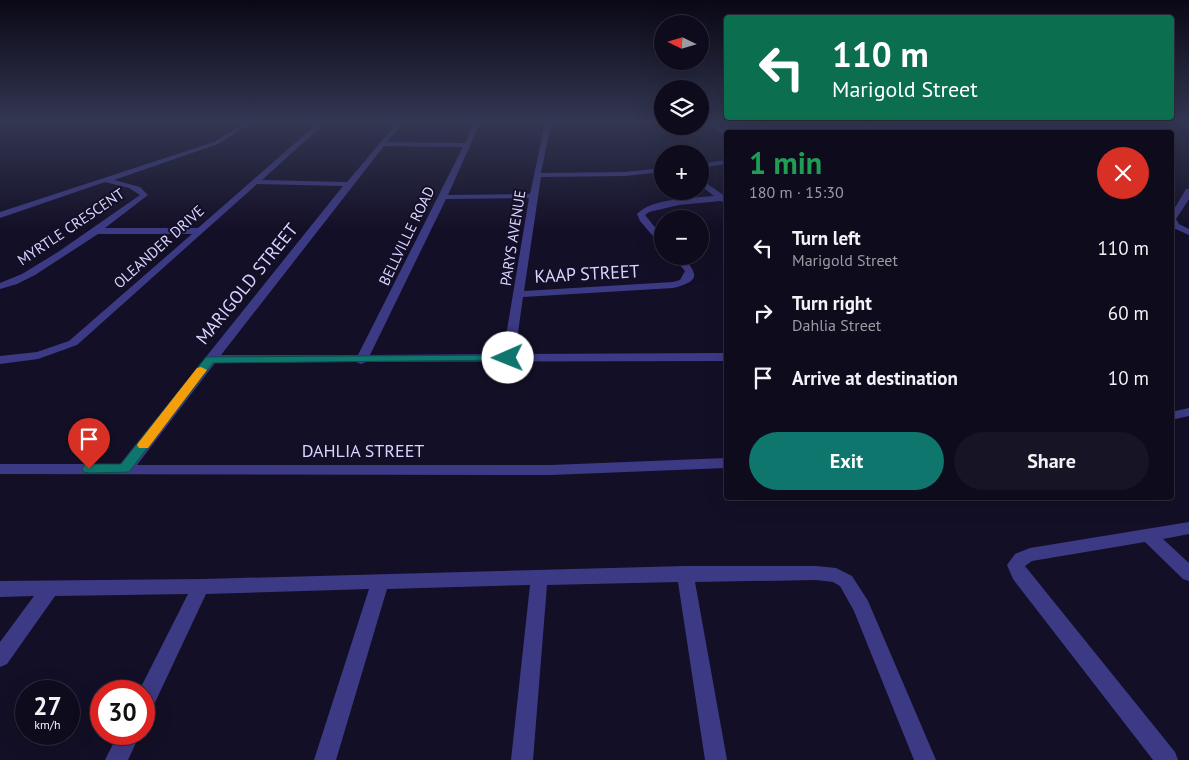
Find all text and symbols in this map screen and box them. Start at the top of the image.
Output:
north arrow [654,15,709,70]
map controls [654,15,709,265]
text: 110 m [832,31,929,77]
icon: left [749,35,814,100]
text: Marigold Street [832,75,978,103]
button: layers [654,80,709,135]
text: 1 min [749,143,822,182]
button: + [654,145,709,200]
button: close [1097,147,1149,199]
text: 180 m · 15:30 [749,182,844,202]
street label: MYRTLE CRESCENT [14,183,128,269]
street label: BELLVILLE ROAD [374,183,439,288]
street label: PARYS AVENUE [496,189,529,287]
street label: OLEANDER DRIVE [109,201,208,292]
button: − [654,210,709,265]
street label: MARIGOLD STREET [191,218,303,349]
text: Turn left [792,226,861,250]
icon: left [749,234,777,262]
text: 110 m [1097,236,1149,260]
text: Marigold Street [792,250,898,270]
street label: KAAP STREET [534,259,640,288]
text: Turn right [792,291,872,315]
icon: right [749,299,777,327]
text: 60 m [1108,301,1149,325]
text: Dahlia Street [792,315,881,335]
position arrow [481,331,533,383]
icon: arrive [749,364,777,392]
text: Arrive at destination [792,366,958,390]
text: 10 m [1108,366,1149,390]
pin [68,418,110,469]
icon: arrive [75,425,103,453]
button: Exit [749,432,944,490]
button: Share [954,432,1149,490]
street label: DAHLIA STREET [302,439,424,462]
speed limit sign: 30 [90,680,155,745]
text: 27 [33,690,62,722]
text: km/h [34,717,61,732]

